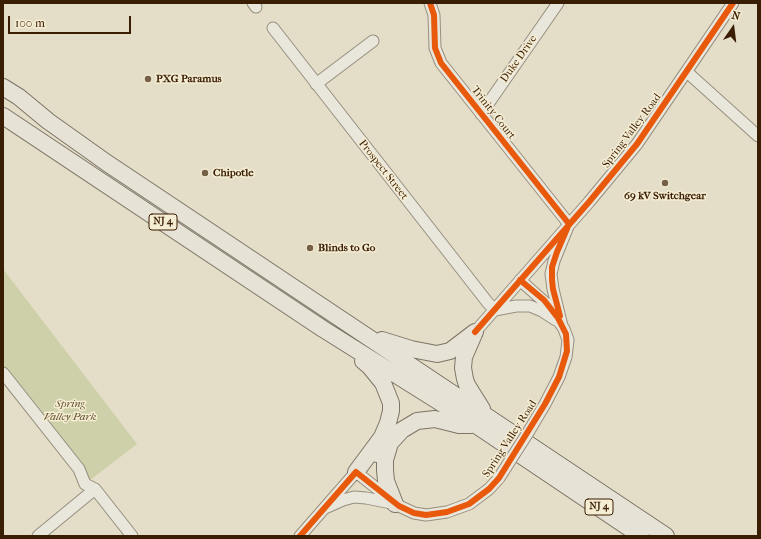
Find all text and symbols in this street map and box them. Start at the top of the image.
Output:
scale bar [10,8,133,34]
north arrow [713,8,753,48]
text: N [730,9,742,23]
text: 100 m [15,16,45,30]
street label: Duke Drive [498,33,540,85]
place label: PXG Paramus [156,72,222,86]
marker: PXG Paramus [143,74,153,84]
street label: Trinity Court [468,84,518,142]
street label: Spring Valley Road [600,91,664,171]
street label: Prospect Street [355,137,411,203]
place label: Chipotle [213,166,254,180]
marker: Chipotle [200,168,210,178]
marker: 69 kV Switchgear [660,178,670,188]
place label: 69 kV Switchgear [624,189,706,203]
road number: NJ 4 [149,214,177,230]
place label: Blinds to Go [318,241,375,255]
marker: Blinds to Go [305,243,315,253]
park label: Spring Valley Park [44,397,96,423]
street label: Spring Valley Road [480,398,540,480]
road number: NJ 4 [585,499,613,515]

